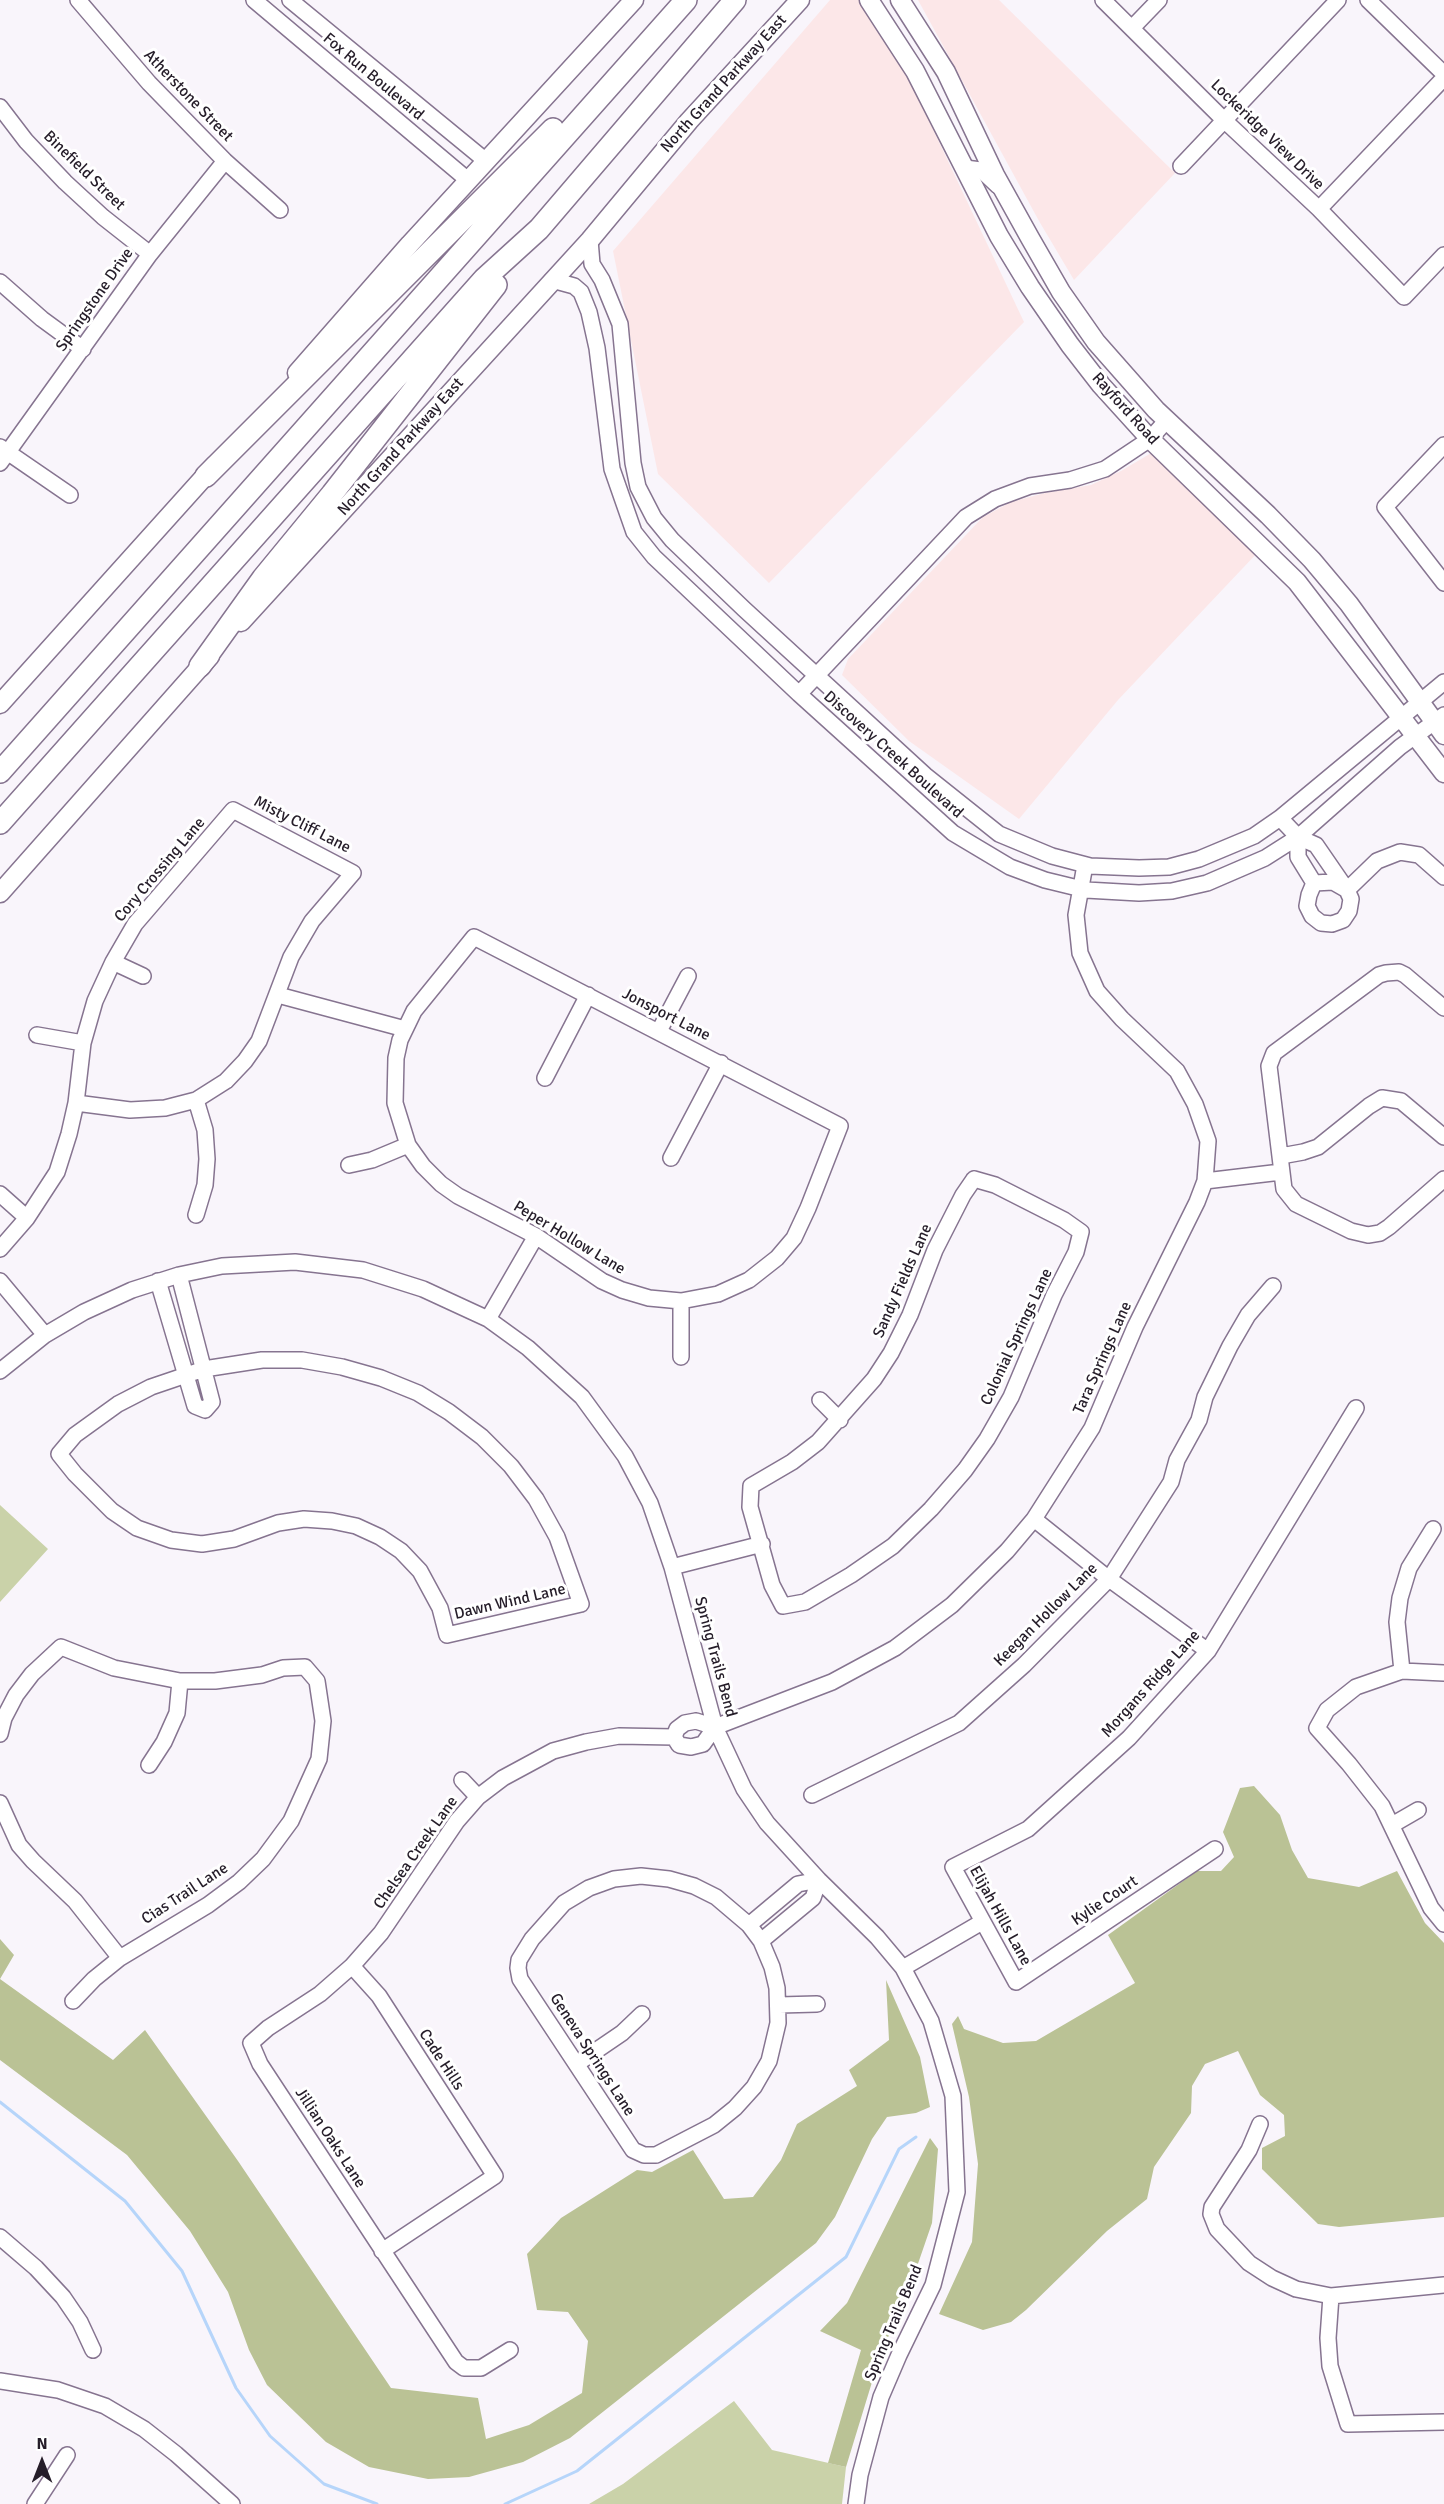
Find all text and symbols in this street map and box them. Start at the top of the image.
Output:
street label: North Grand Parkway East [657,11,791,157]
street label: Fox Run Boulevard [319,29,427,125]
street label: Atherstone Street [139,46,237,146]
street label: Lockeridge View Drive [1206,76,1328,194]
street label: Binefield Street [39,127,129,215]
street label: Springstone Drive [52,245,138,355]
street label: Rayford Road [1088,369,1162,449]
street label: North Grand Parkway East [334,374,468,520]
street label: Discovery Creek Boulevard [819,687,967,823]
street label: Misty Cliff Lane [250,792,354,858]
street label: Cory Crossing Lane [111,814,209,926]
street label: Jonsport Lane [619,985,713,1045]
street label: Peper Hollow Lane [510,1197,628,1279]
street label: Sandy Fields Lane [869,1221,937,1341]
street label: Colonial Springs Lane [977,1266,1057,1408]
street label: Tara Springs Lane [1070,1299,1136,1417]
street label: Keegan Hollow Lane [990,1559,1102,1671]
street label: Dawn Wind Lane [452,1580,568,1624]
street label: Spring Trails Bend [690,1595,740,1719]
street label: Morgans Ridge Lane [1098,1626,1204,1742]
street label: Chelsea Creek Lane [370,1793,462,1913]
street label: Cias Trail Lane [138,1859,232,1929]
street label: Elijah Hills Lane [965,1863,1035,1969]
street label: Kylie Court [1068,1872,1142,1930]
street label: Geneva Springs Lane [545,1990,639,2120]
street label: Cade Hills [414,2026,468,2094]
street label: Jillian Oaks Lane [291,2084,369,2192]
street label: Spring Trails Bend [861,2262,927,2384]
north arrow [12,2432,72,2492]
text: N [36,2434,48,2454]

